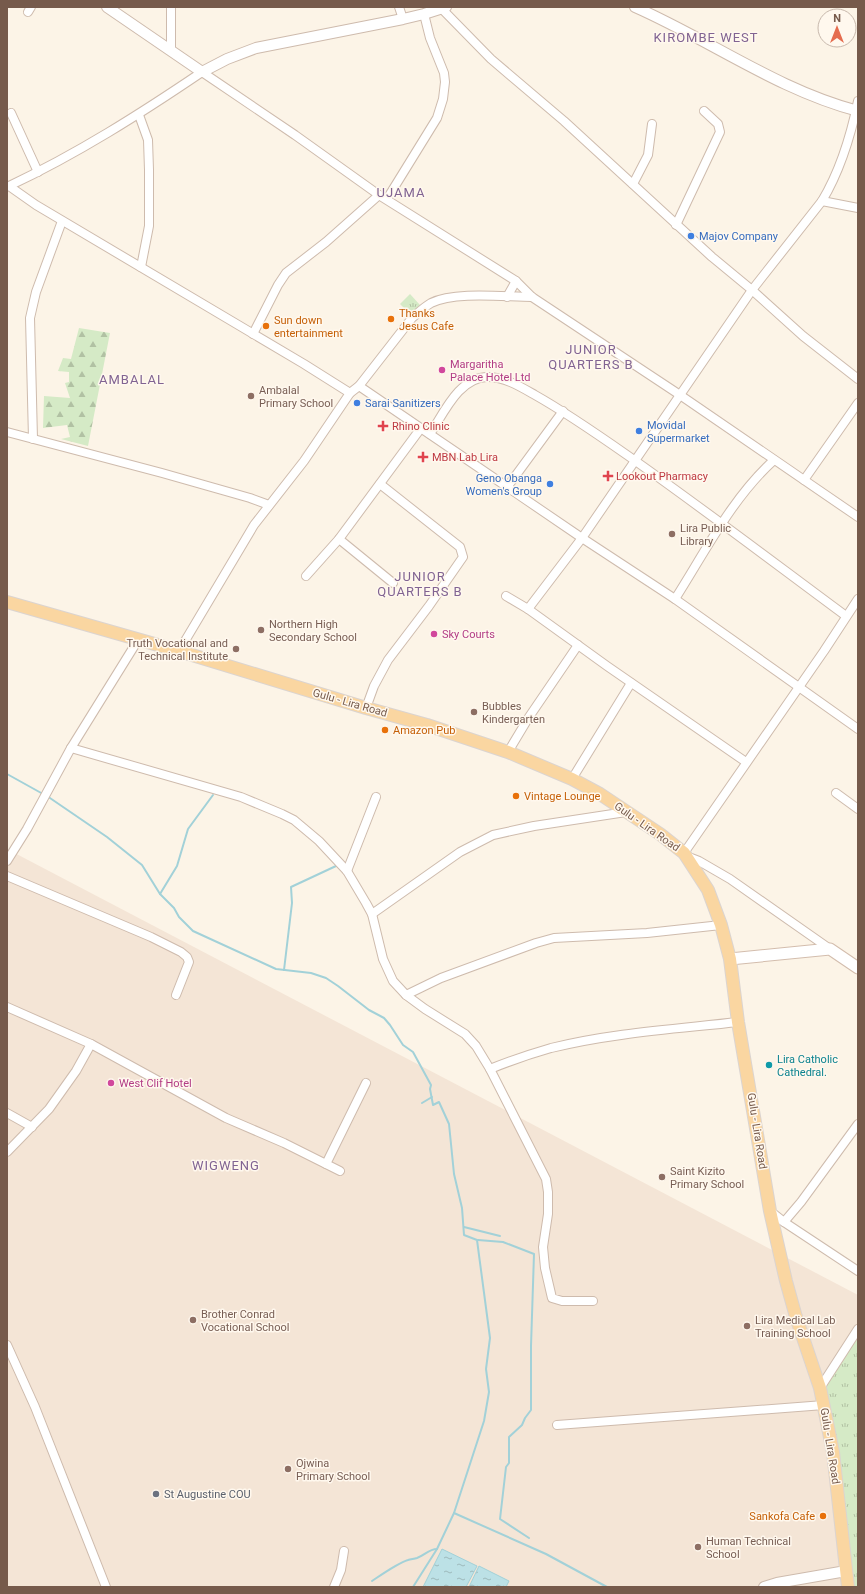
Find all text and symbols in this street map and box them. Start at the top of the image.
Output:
north arrow [817,8,857,48]
text: N [833,12,841,25]
district label: KIROMBE WEST [653,30,759,45]
district label: UJAMA [377,185,425,200]
place label: Majov Company [699,230,779,243]
marker: Majov Company [686,231,696,241]
place label: Thanks Jesus Cafe [399,307,454,333]
place label: Sun down entertainment [274,314,343,340]
marker: Thanks Jesus Cafe [386,314,396,324]
marker: Sun down entertainment [261,321,271,331]
district label: JUNIOR QUARTERS B [548,342,634,372]
place label: Margaritha Palace Hotel Ltd [450,358,531,384]
marker: Margaritha Palace Hotel Ltd [437,365,447,375]
district label: AMBALAL [99,372,165,387]
place label: Ambalal Primary School [259,384,333,410]
marker: Ambalal Primary School [246,391,256,401]
place label: Sarai Sanitizers [365,397,441,410]
marker: Sarai Sanitizers [352,398,362,408]
place label: Movidal Supermarket [647,419,710,445]
marker: Rhino Clinic [377,420,389,432]
place label: Rhino Clinic [392,420,450,433]
marker: Movidal Supermarket [634,426,644,436]
marker: MBN Lab Lira [417,451,429,463]
place label: MBN Lab Lira [432,451,498,464]
place label: Lookout Pharmacy [616,470,709,483]
marker: Lookout Pharmacy [603,471,613,481]
place label: Geno Obanga Women's Group [466,472,542,498]
marker: Geno Obanga Women's Group [545,479,555,489]
place label: Lira Public Library [680,522,731,548]
marker: Lira Public Library [667,529,677,539]
district label: JUNIOR QUARTERS B [377,569,463,599]
place label: Northern High Secondary School [269,618,357,644]
marker: Northern High Secondary School [256,625,266,635]
place label: Sky Courts [442,628,495,641]
marker: Sky Courts [429,629,439,639]
place label: Truth Vocational and Technical Institute [127,637,228,663]
marker: Truth Vocational and Technical Institute [231,644,241,654]
street label: Gulu - Lira Road [311,686,389,720]
place label: Bubbles Kindergarten [482,700,545,726]
marker: Bubbles Kindergarten [469,707,479,717]
place label: Amazon Pub [393,724,455,737]
marker: Amazon Pub [380,725,390,735]
place label: Vintage Lounge [524,790,601,803]
marker: Vintage Lounge [511,791,521,801]
street label: Gulu - Lira Road [612,800,682,854]
place label: Lira Catholic Cathedral. [777,1053,838,1079]
marker: Lira Catholic Cathedral. [764,1060,774,1070]
place label: West Clif Hotel [119,1077,192,1090]
marker: West Clif Hotel [106,1078,116,1088]
street label: Gulu - Lira Road [745,1092,769,1170]
district label: WIGWENG [192,1158,260,1173]
place label: Saint Kizito Primary School [670,1165,744,1191]
marker: Saint Kizito Primary School [657,1172,667,1182]
place label: Brother Conrad Vocational School [201,1308,289,1334]
place label: Lira Medical Lab Training School [755,1314,835,1340]
marker: Brother Conrad Vocational School [188,1315,198,1325]
marker: Lira Medical Lab Training School [742,1321,752,1331]
street label: Gulu - Lira Road [818,1407,842,1485]
place label: Ojwina Primary School [296,1457,370,1483]
marker: Ojwina Primary School [283,1464,293,1474]
place label: St Augustine COU [164,1488,251,1501]
marker: St Augustine COU [151,1489,161,1499]
place label: Sankofa Cafe [749,1510,815,1523]
marker: Sankofa Cafe [818,1511,828,1521]
place label: Human Technical School [706,1535,791,1561]
marker: Human Technical School [693,1542,703,1552]

